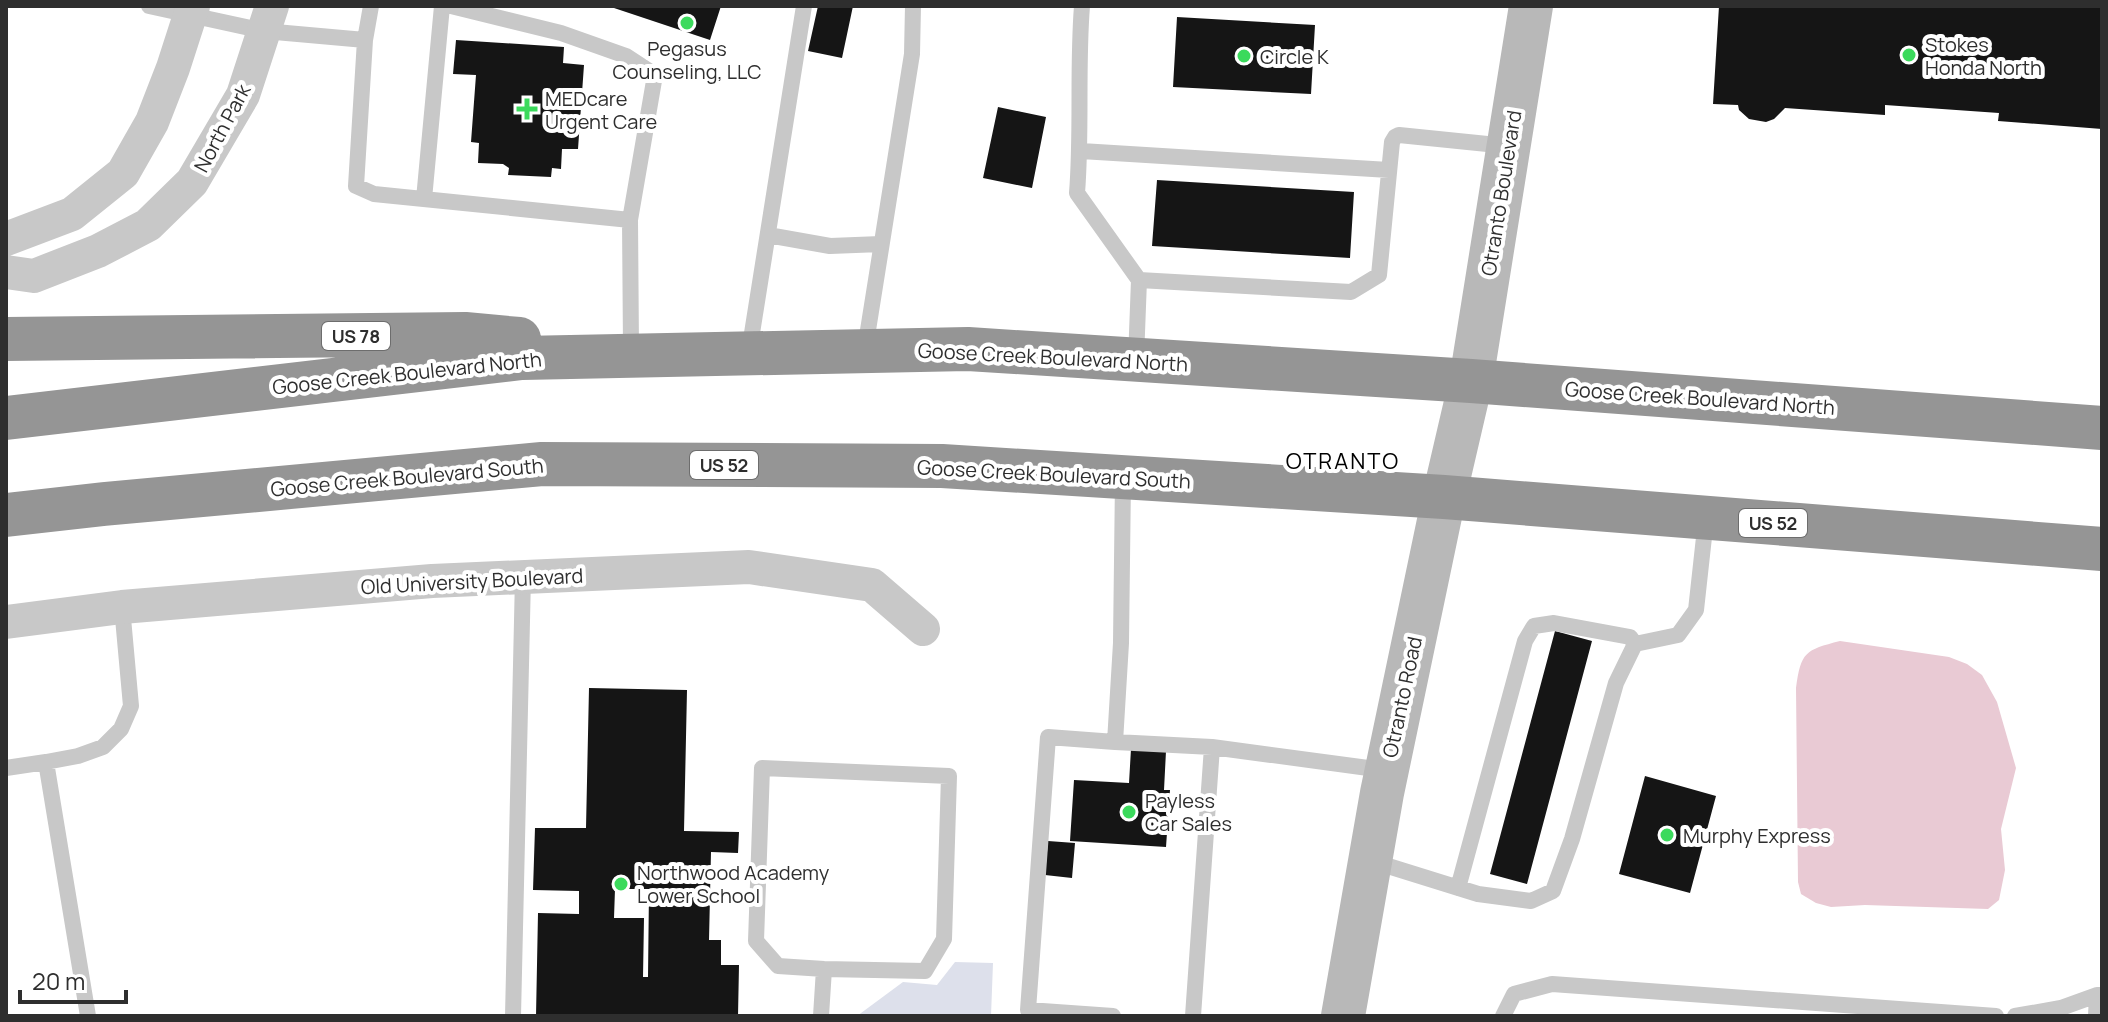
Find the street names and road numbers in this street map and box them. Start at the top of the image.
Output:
street label: North Park [187,78,257,177]
street label: Otranto Boulevard [1475,108,1527,278]
road number: US 78 [322,322,390,350]
street label: Goose Creek Boulevard North [917,336,1189,378]
street label: Goose Creek Boulevard North [271,345,543,401]
street label: Goose Creek Boulevard North [1564,375,1836,421]
road number: US 52 [690,451,758,479]
street label: Goose Creek Boulevard South [269,452,545,502]
street label: Goose Creek Boulevard South [917,453,1191,495]
road number: US 52 [1739,509,1807,537]
street label: Old University Boulevard [360,562,584,600]
street label: Otranto Road [1376,634,1428,760]

